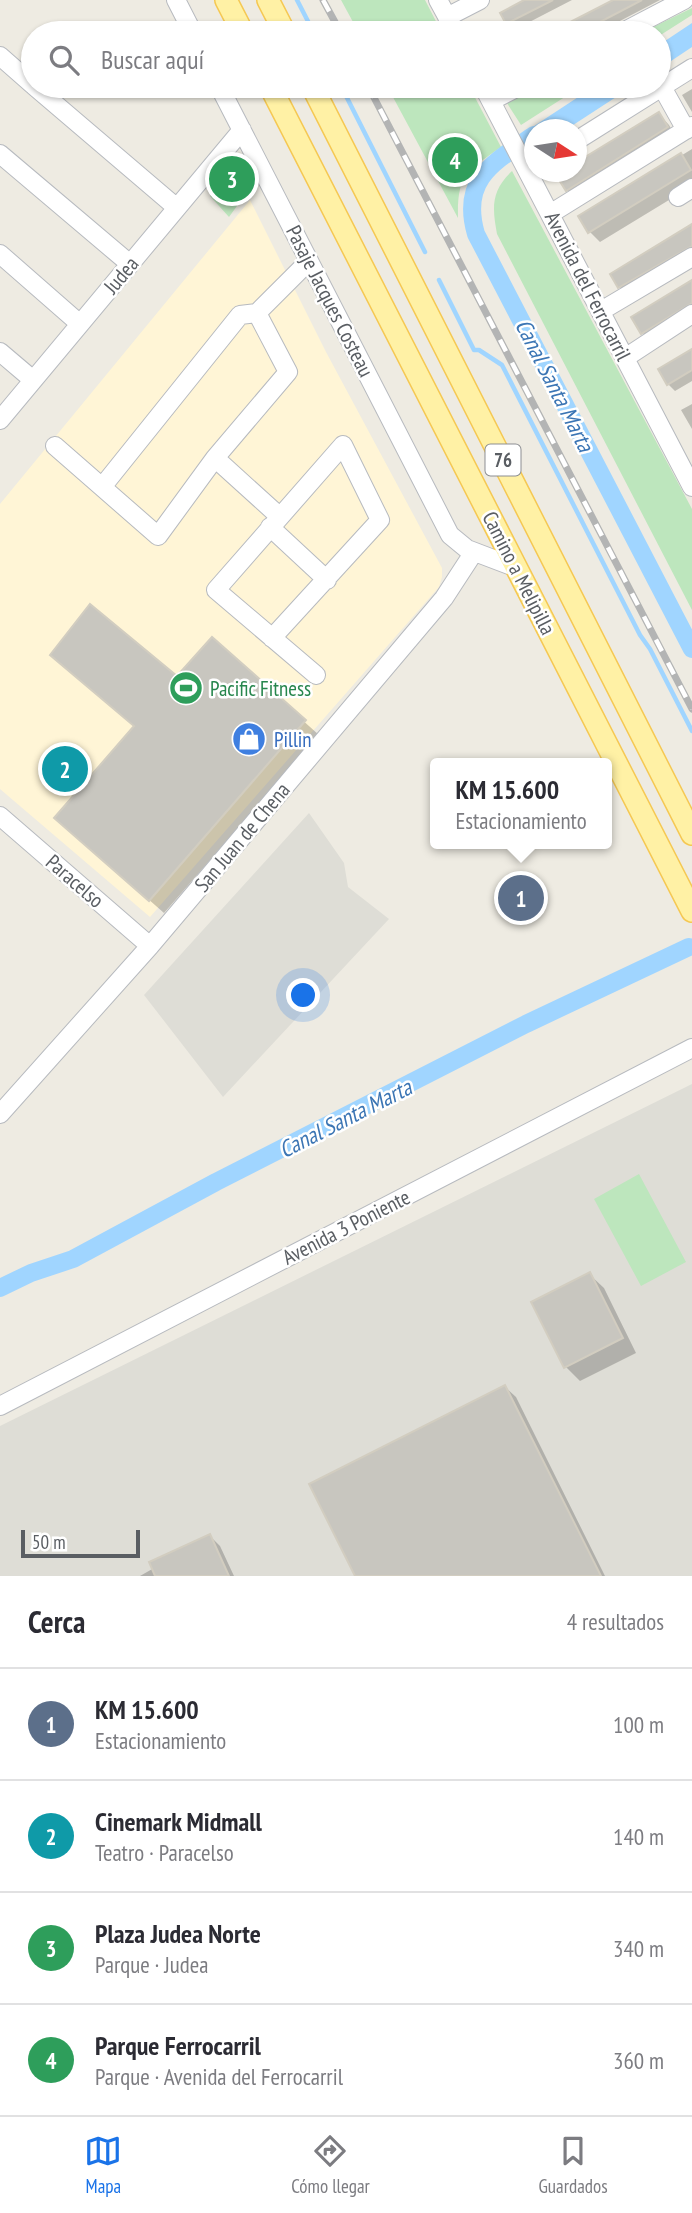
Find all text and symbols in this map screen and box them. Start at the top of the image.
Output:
search box [21,21,671,98]
icon: search [45,41,83,79]
text: Buscar aquí [101,43,204,76]
north arrow [524,119,587,182]
pin: 4 [432,134,478,186]
pin: 3 [209,153,255,205]
street label: Avenida del Ferrocarril [539,207,637,365]
street label: Pasaje Jacques Costeau [280,221,380,381]
street label: Judea [97,251,144,300]
water label: Canal Santa Marta [509,314,602,458]
road number: 76 [486,444,520,475]
street label: Camino a Melipilla [476,507,562,639]
sports icon: Pacific Fitness [167,669,205,707]
place label: Pacific Fitness [210,675,311,702]
shop icon: Pillin [230,720,268,758]
place label: Pillin [274,726,312,753]
pin: 2 [42,743,88,795]
popup [430,758,612,849]
text: KM 15.600 [455,773,559,806]
street label: San Juan de Chena [188,777,296,897]
text: Estacionamiento [455,806,587,835]
street label: Paracelso [40,848,110,914]
pin: 1 [498,872,544,924]
your location [286,978,320,1012]
water label: Canal Santa Marta [274,1071,418,1164]
street label: Avenida 3 Poniente [278,1183,414,1271]
scale bar [21,1527,140,1559]
text: 50 m [32,1530,66,1554]
text: Cerca [28,1602,85,1641]
text: 4 resultados [567,1607,664,1636]
text: KM 15.600 [95,1693,199,1726]
text: 1 [46,1710,57,1739]
text: 100 m [613,1710,664,1739]
text: Estacionamiento [95,1726,226,1755]
text: Cinemark Midmall [95,1805,262,1838]
text: 2 [46,1822,57,1851]
text: 140 m [613,1822,664,1851]
text: Teatro · Paracelso [95,1838,234,1867]
text: Plaza Judea Norte [95,1917,261,1950]
text: 3 [46,1934,57,1963]
text: 340 m [613,1934,664,1963]
text: Parque · Judea [95,1950,209,1979]
text: Parque Ferrocarril [95,2029,261,2062]
text: 4 [46,2046,57,2075]
text: 360 m [613,2046,664,2075]
text: Parque · Avenida del Ferrocarril [95,2062,343,2091]
tab: Mapa [84,2132,122,2198]
tab: Cómo llegar [291,2132,370,2198]
tab: Guardados [539,2132,608,2198]

